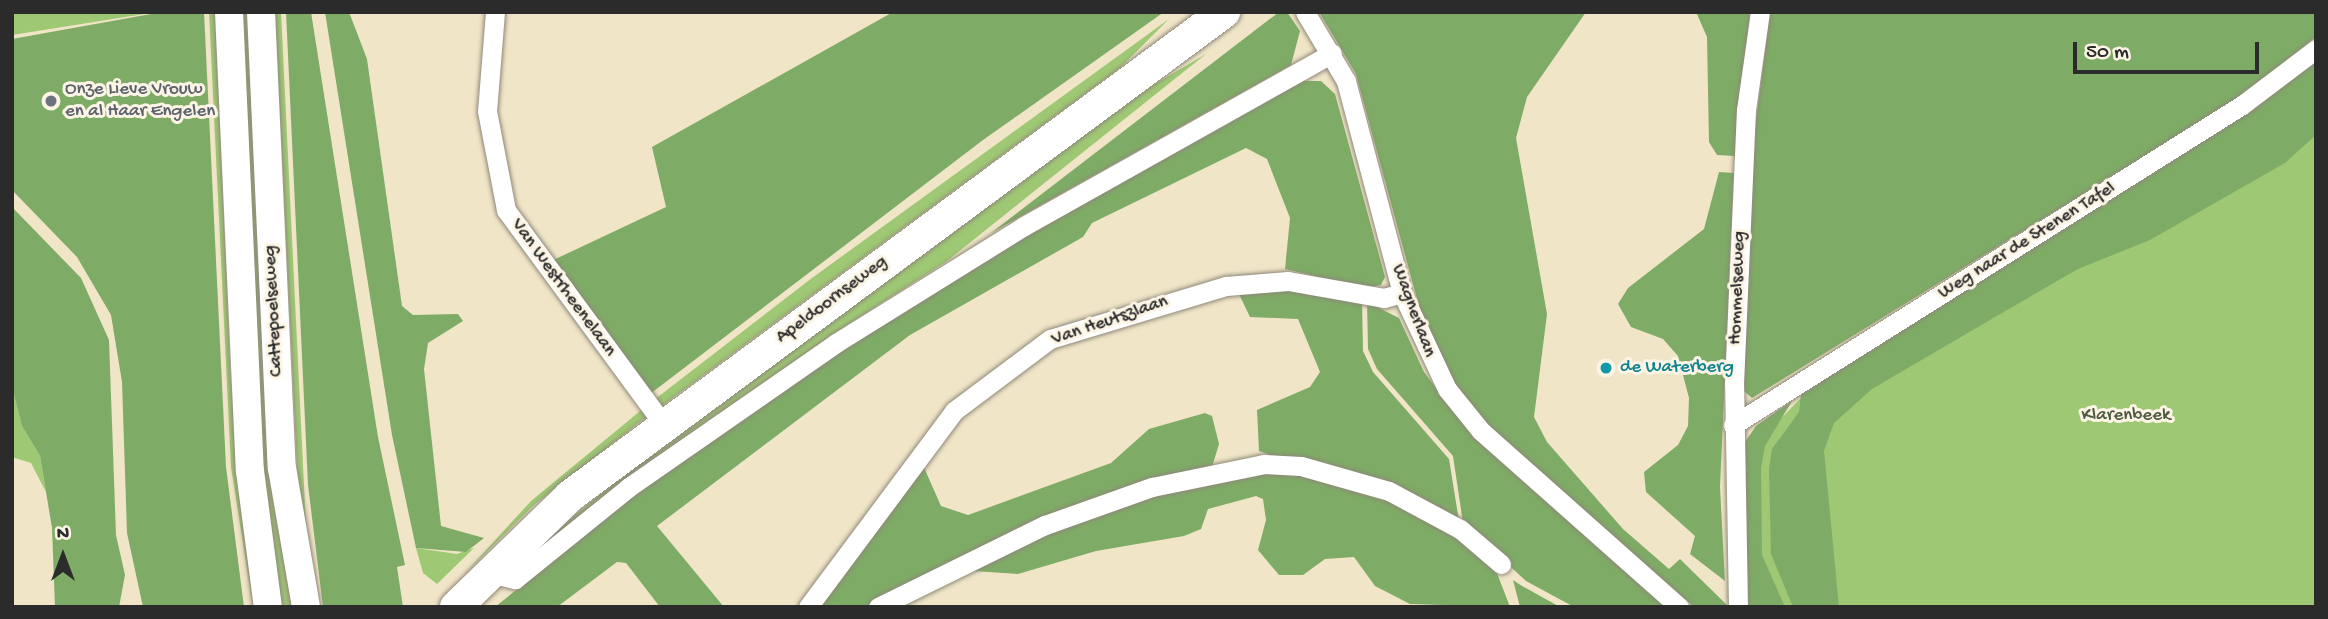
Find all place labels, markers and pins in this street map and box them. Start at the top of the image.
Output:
place label: Onze Lieve Vrouw en al Haar Engelen [65,79,215,123]
marker: Onze Lieve Vrouw en al Haar Engelen [43,93,59,109]
place label: de Waterberg [1620,357,1734,379]
marker: de Waterberg [1598,360,1614,376]

